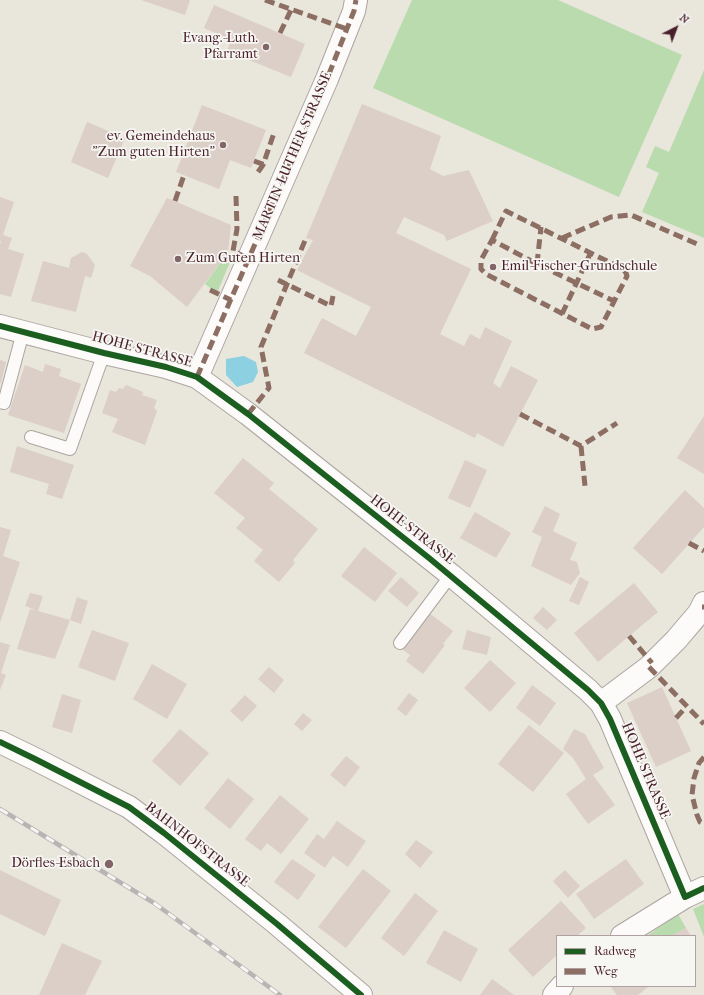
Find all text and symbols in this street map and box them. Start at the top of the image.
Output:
north arrow [656,8,696,48]
text: N [677,11,692,26]
place label: Evang.-Luth. Pfarramt [183,31,258,64]
marker: Evang.-Luth. Pfarramt [261,42,271,52]
street label: MARTIN-LUTHER-STRASSE [250,69,336,243]
place label: ev. Gemeindehaus "Zum guten Hirten" [92,129,215,162]
marker: ev. Gemeindehaus "Zum guten Hirten" [218,140,228,150]
place label: Zum Guten Hirten [186,251,300,267]
marker: Zum Guten Hirten [173,254,183,264]
place label: Emil-Fischer-Grundschule [501,259,657,275]
marker: Emil-Fischer-Grundschule [488,262,498,272]
street label: HOHE STRASSE [90,329,194,371]
street label: HOHE STRASSE [366,492,458,568]
street label: HOHE STRASSE [617,720,673,822]
street label: BAHNHOFSTRASSE [141,799,253,891]
place label: Dörfles-Esbach [11,856,100,872]
marker: Dörfles-Esbach [103,858,115,870]
legend [556,935,696,987]
text: Radweg [594,944,636,958]
text: Weg [594,964,617,978]

